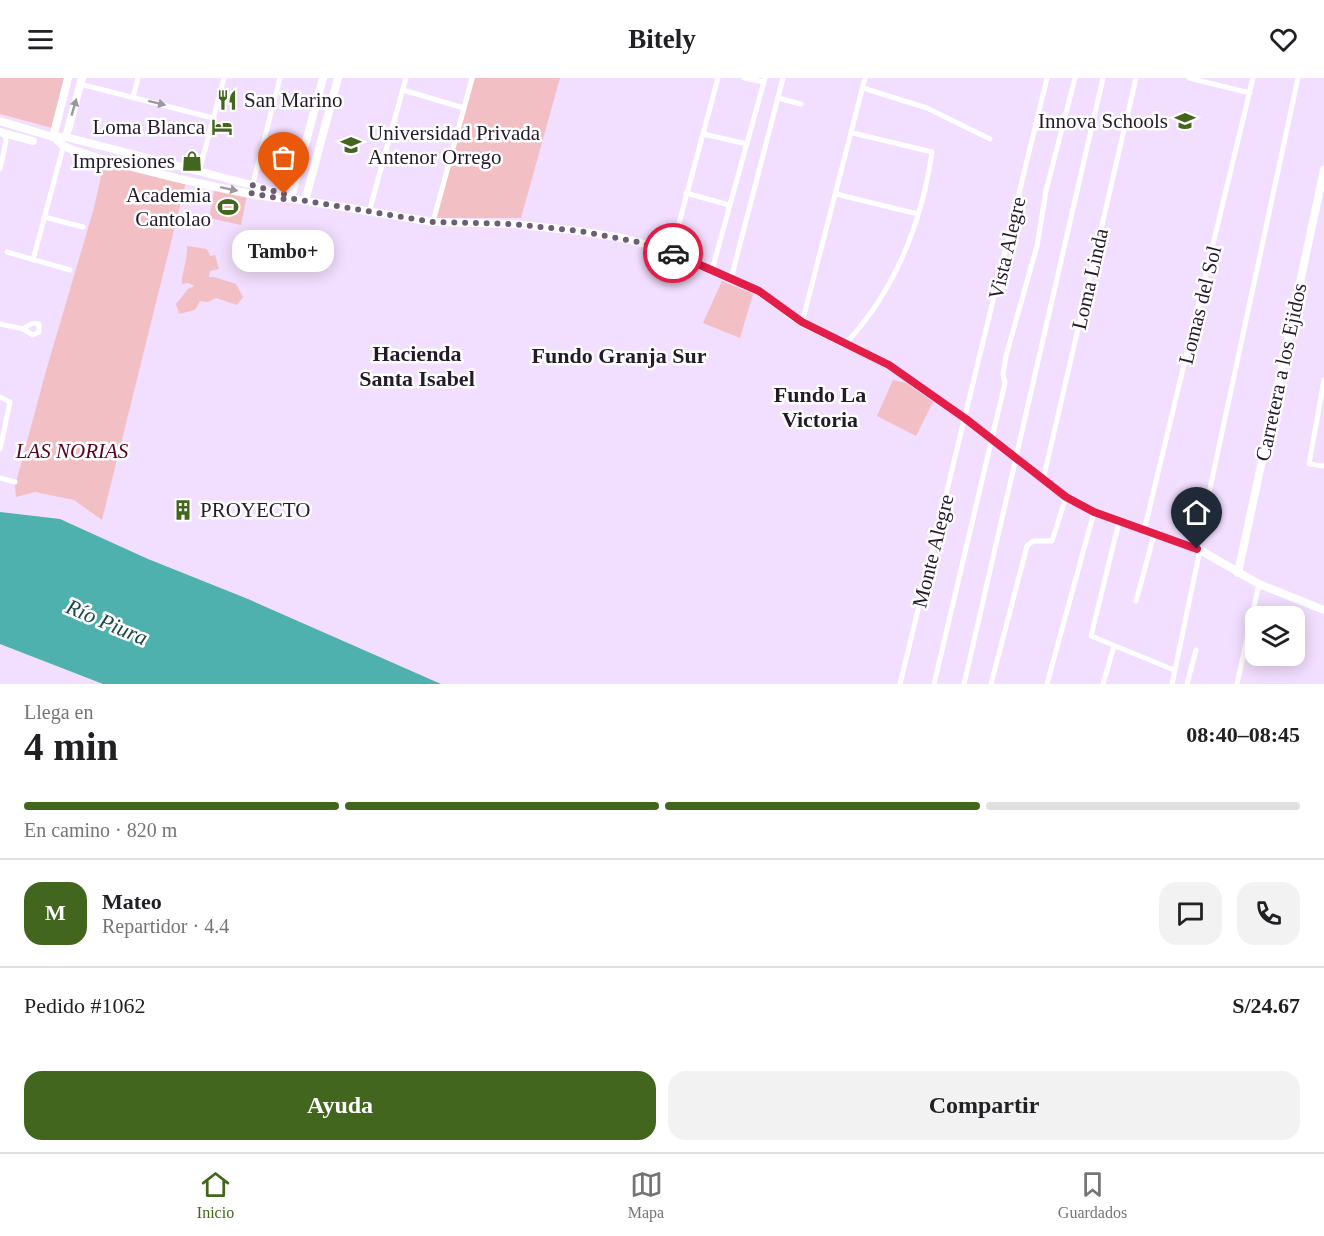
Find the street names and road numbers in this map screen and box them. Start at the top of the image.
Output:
street label: Vista Alegre [984,194,1030,302]
street label: Loma Linda [1067,225,1113,332]
street label: Lomas del Sol [1174,243,1226,367]
street label: Carretera a los Ejidos [1250,281,1312,463]
street label: Monte Alegre [907,492,959,610]

